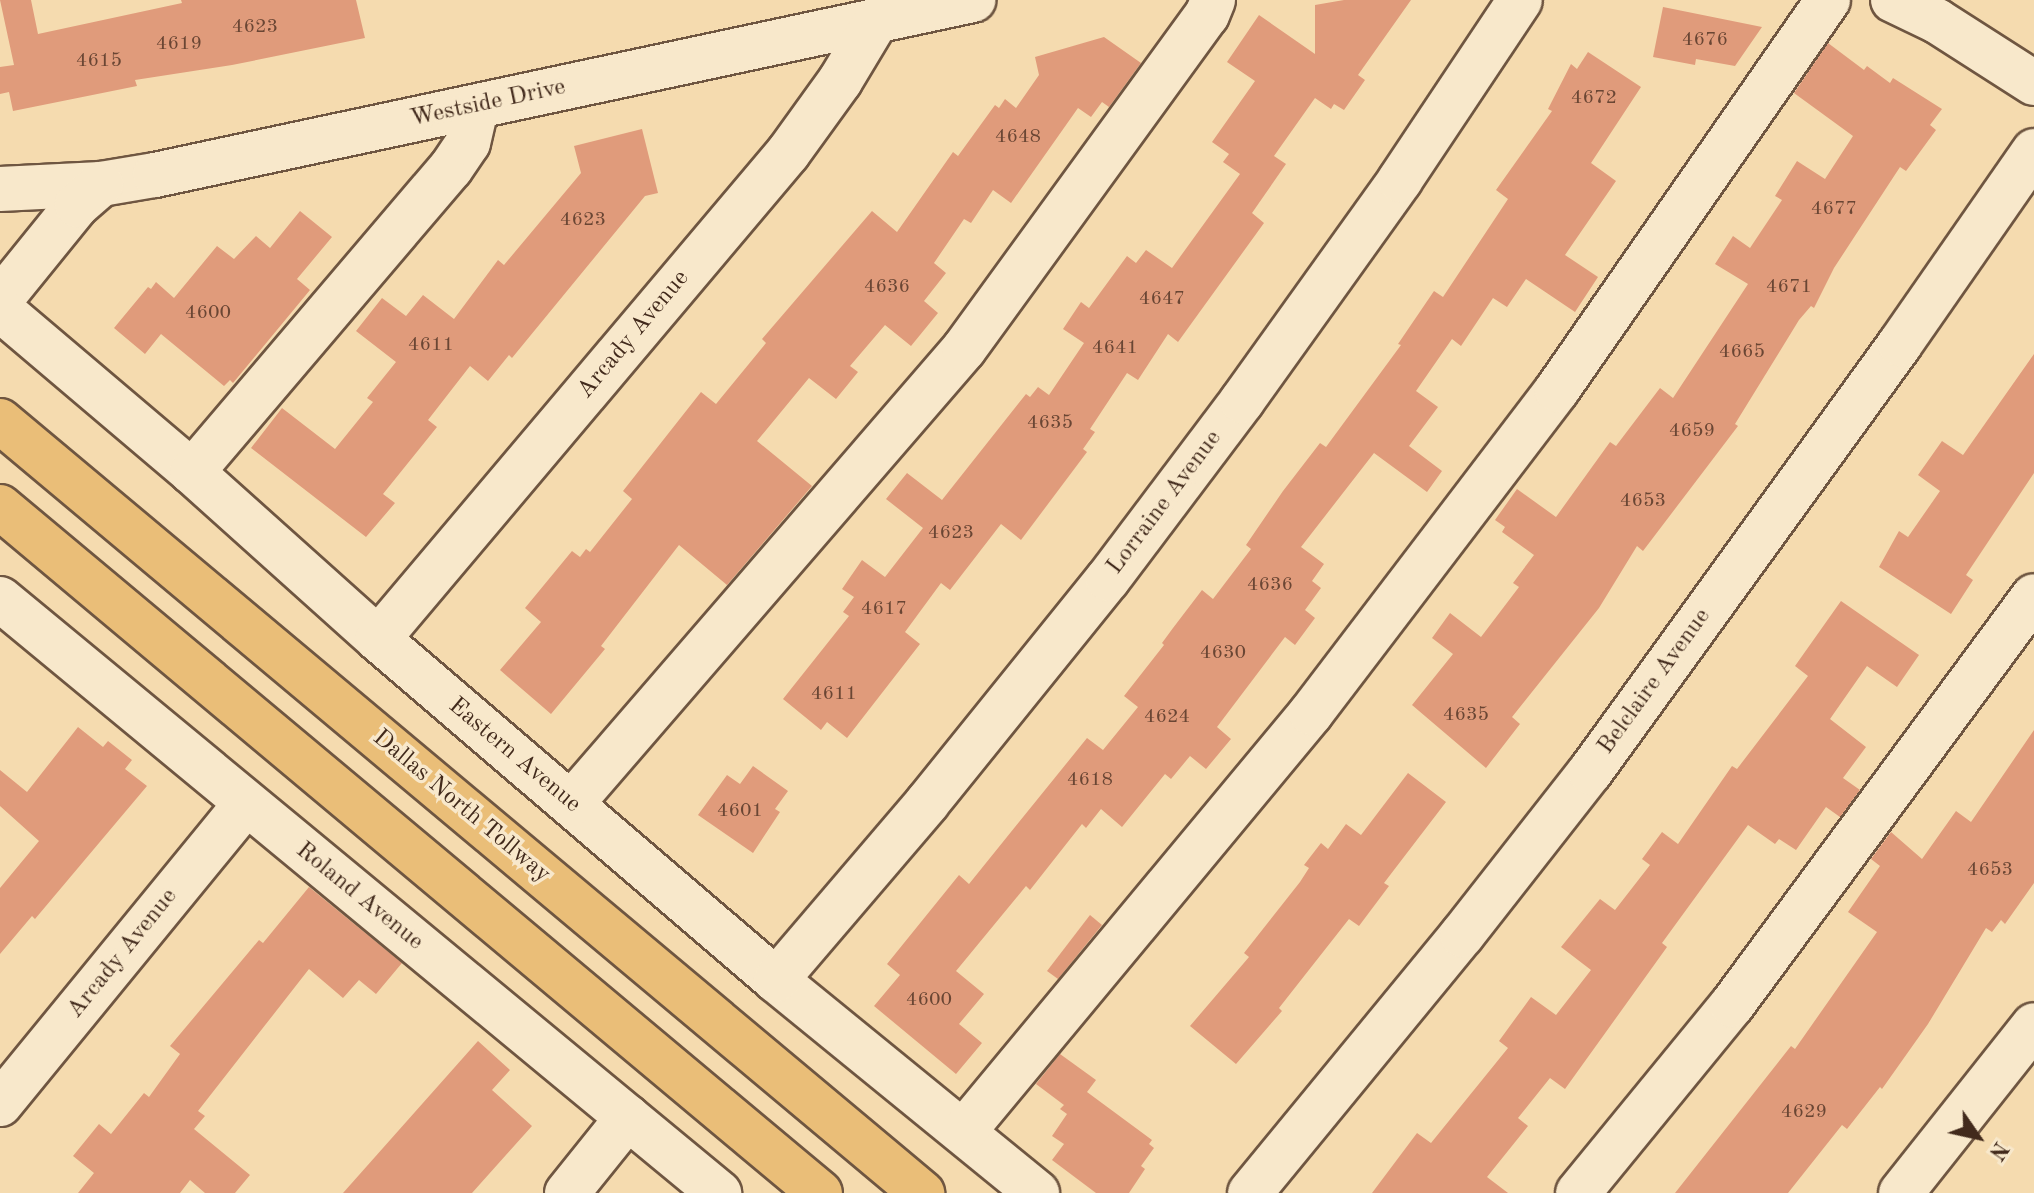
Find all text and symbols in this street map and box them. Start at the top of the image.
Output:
house number: 4623 [232,15,278,39]
house number: 4676 [1682,28,1728,52]
house number: 4619 [156,32,202,56]
house number: 4615 [76,49,122,73]
street label: Westside Drive [408,73,568,135]
house number: 4672 [1571,86,1617,110]
house number: 4648 [995,125,1041,149]
house number: 4677 [1811,197,1857,221]
house number: 4623 [560,208,606,232]
street label: Arcady Avenue [572,265,696,405]
house number: 4636 [864,275,910,299]
house number: 4671 [1766,275,1812,299]
house number: 4647 [1139,287,1185,311]
house number: 4600 [185,301,231,325]
house number: 4611 [408,333,454,357]
house number: 4641 [1092,336,1138,360]
house number: 4665 [1719,340,1765,364]
house number: 4635 [1027,411,1073,435]
house number: 4659 [1669,419,1715,443]
street label: Lorraine Avenue [1101,425,1229,581]
house number: 4653 [1620,489,1666,513]
house number: 4623 [928,521,974,545]
house number: 4636 [1247,573,1293,597]
house number: 4617 [861,597,907,621]
street label: Belclaire Avenue [1592,603,1718,761]
house number: 4630 [1200,641,1246,665]
house number: 4611 [811,682,857,706]
street label: Eastern Avenue [442,692,586,820]
house number: 4635 [1443,703,1489,727]
house number: 4624 [1144,705,1190,729]
street label: Dallas North Tollway [366,724,556,890]
house number: 4618 [1067,768,1113,792]
house number: 4601 [717,799,763,823]
street label: Roland Avenue [289,837,429,957]
house number: 4653 [1967,858,2013,882]
street label: Arcady Avenue [62,883,184,1025]
house number: 4600 [906,988,952,1012]
north arrow [1938,1097,2018,1177]
house number: 4629 [1781,1100,1827,1124]
text: N [1984,1137,2012,1164]

